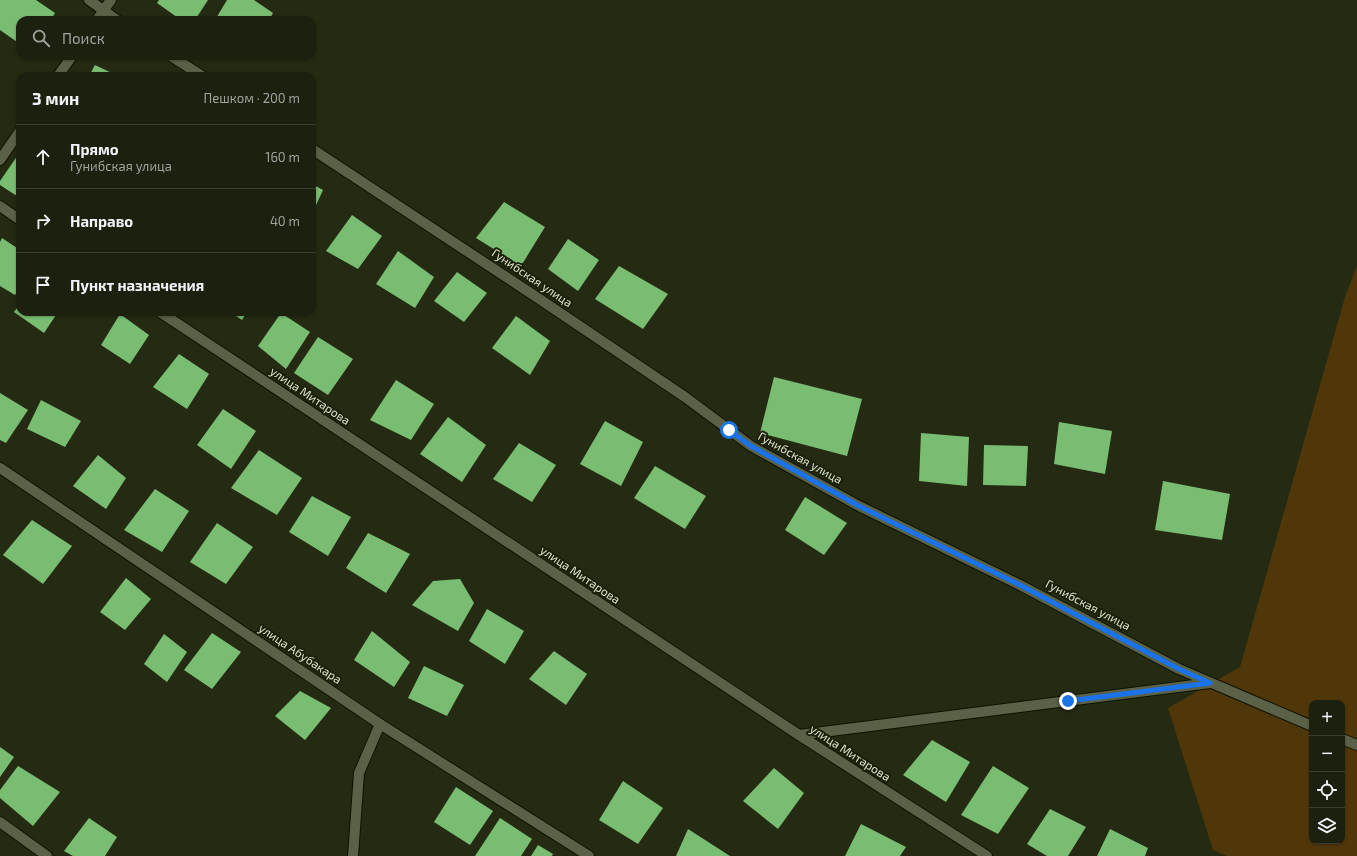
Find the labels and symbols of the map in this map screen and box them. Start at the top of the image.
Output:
street label: Гунибская улица [489,245,575,310]
street label: улица Митарова [267,363,353,428]
route start [720,421,738,439]
street label: Гунибская улица [755,428,845,487]
street label: улица Митарова [537,542,623,607]
street label: Гунибская улица [1043,576,1133,633]
street label: улица Абубакара [256,620,345,687]
route end [1059,692,1077,710]
street label: улица Митарова [807,721,894,784]

